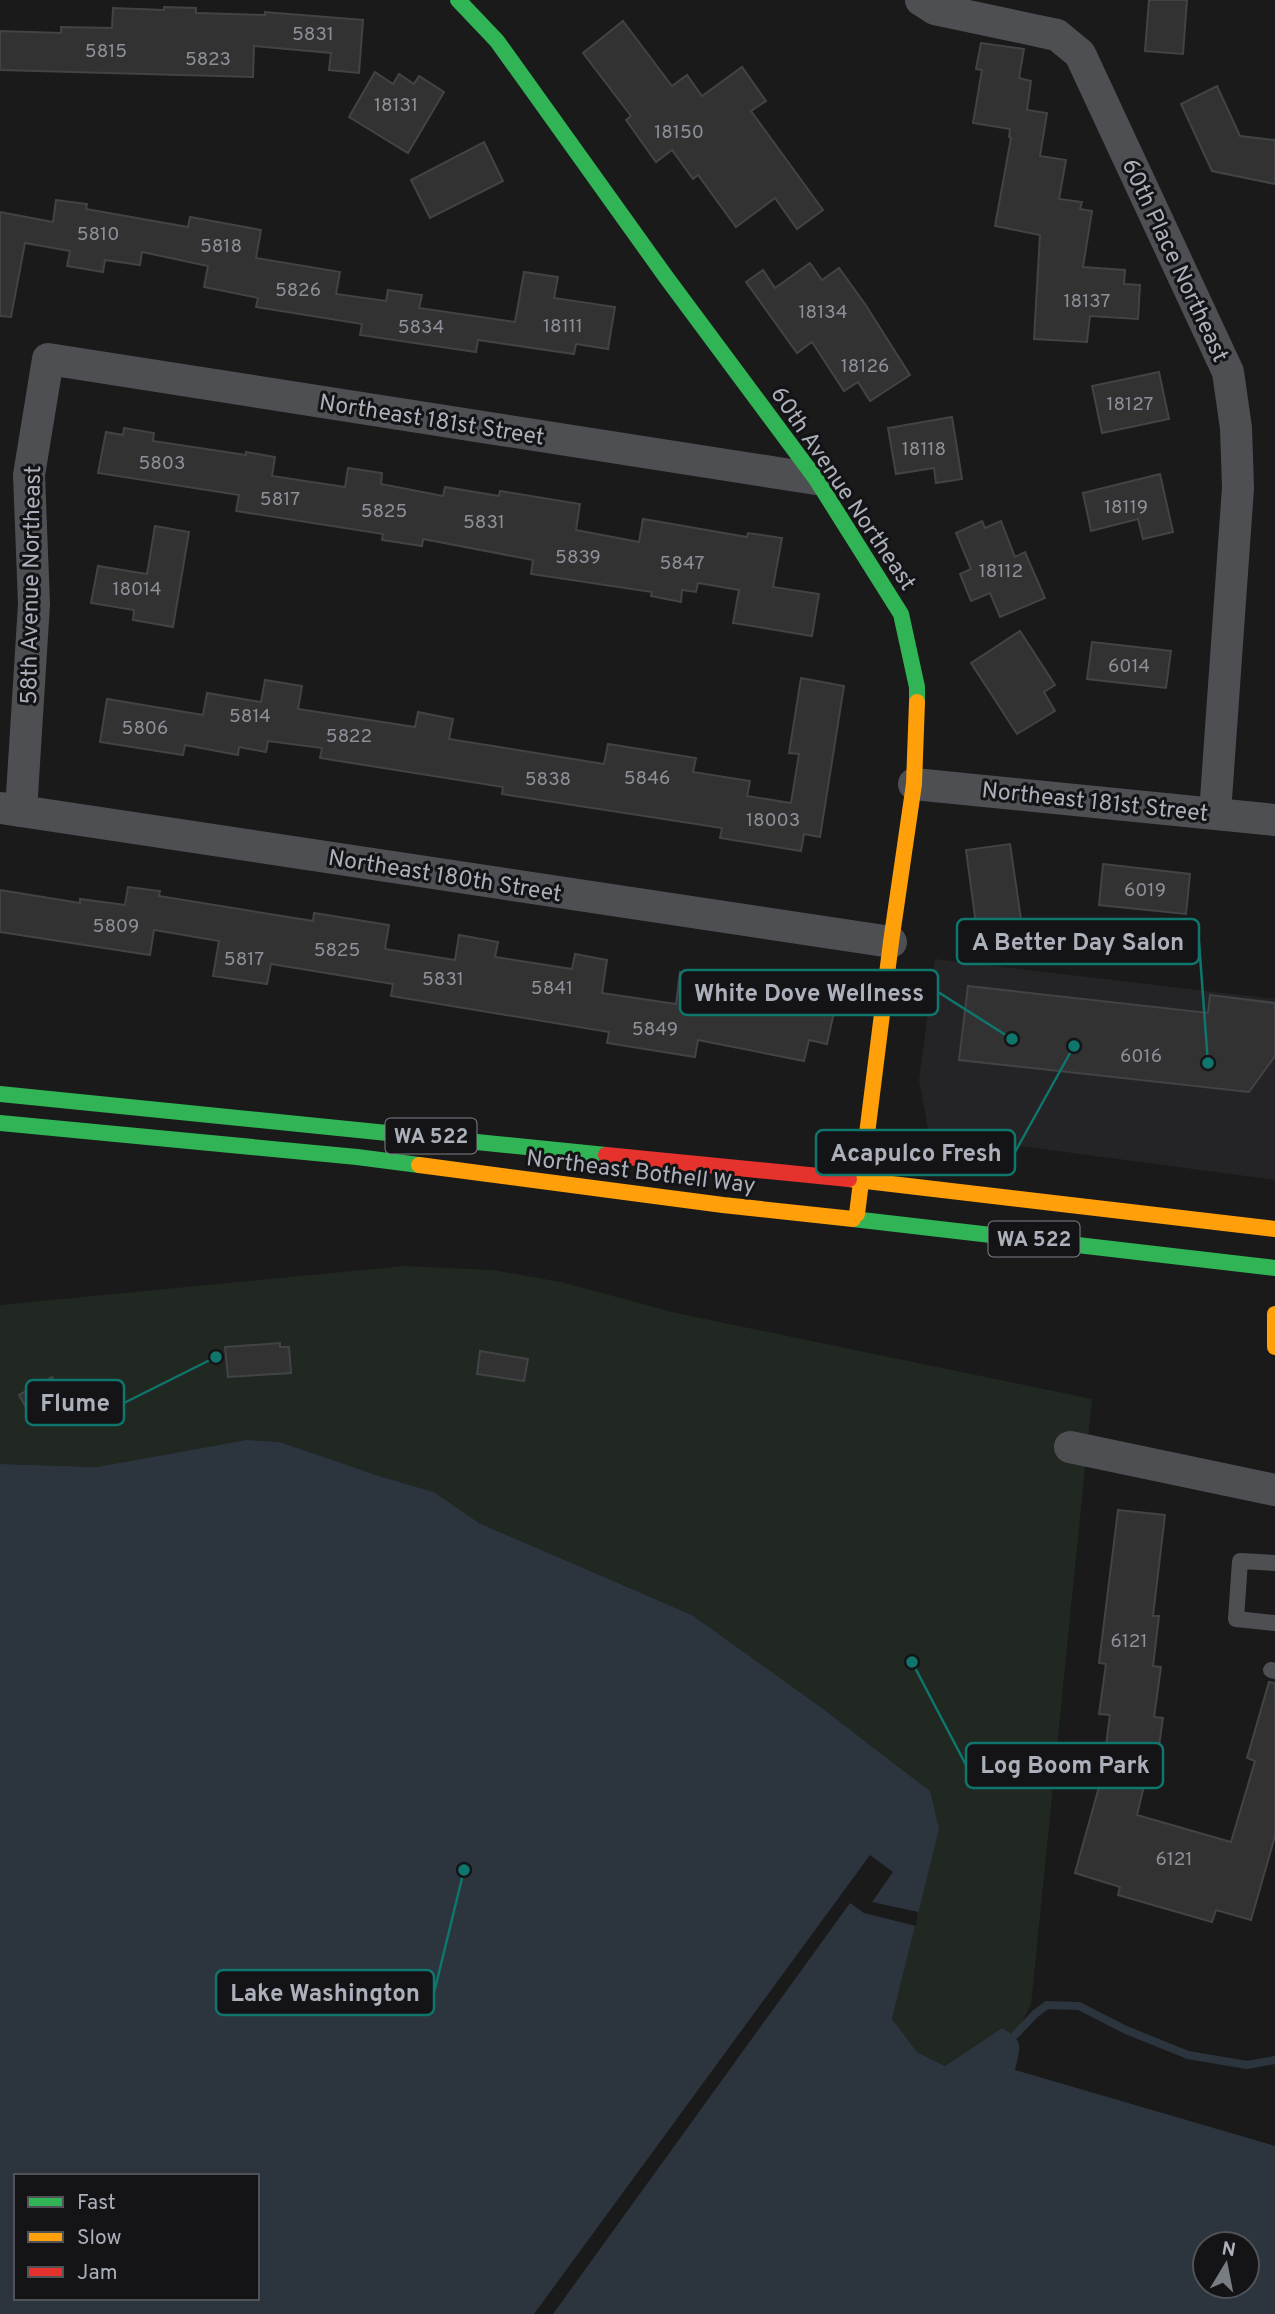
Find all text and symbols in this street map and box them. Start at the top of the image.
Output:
house number: 5831 [292,23,334,47]
house number: 5815 [85,40,127,64]
house number: 5823 [185,48,231,72]
house number: 18131 [374,94,418,118]
house number: 18150 [654,121,704,145]
street label: 60th Place Northeast [1114,155,1234,367]
house number: 5810 [77,223,119,247]
house number: 5818 [200,235,242,259]
house number: 5826 [275,279,321,303]
house number: 18137 [1064,290,1111,314]
house number: 18134 [799,301,847,325]
house number: 18111 [543,315,583,339]
house number: 5834 [398,316,444,340]
house number: 18126 [841,355,889,379]
street label: 60th Avenue Northeast [763,382,921,597]
street label: Northeast 181st Street [317,389,546,454]
house number: 18127 [1106,393,1154,417]
house number: 18118 [902,438,946,462]
house number: 5803 [139,452,185,476]
street label: 58th Avenue Northeast [16,465,49,705]
house number: 5817 [260,488,300,512]
house number: 18119 [1104,496,1148,520]
house number: 5825 [361,500,407,524]
house number: 5831 [463,511,505,535]
house number: 5839 [555,546,601,570]
house number: 5847 [660,552,705,576]
house number: 18112 [979,560,1023,584]
house number: 18014 [112,578,162,602]
house number: 6014 [1108,655,1150,679]
house number: 5814 [229,705,271,729]
house number: 5806 [122,717,168,741]
house number: 5822 [326,725,372,749]
house number: 5846 [624,767,670,791]
house number: 5838 [525,768,571,792]
street label: Northeast 181st Street [980,777,1209,830]
house number: 18003 [746,809,800,833]
street label: Northeast 180th Street [326,845,563,910]
house number: 6019 [1124,879,1166,903]
house number: 5809 [93,915,139,939]
callout: A Better Day Salon [957,919,1199,964]
text: A Better Day Salon [972,929,1184,959]
house number: 5825 [314,939,360,963]
house number: 5817 [224,948,264,972]
house number: 5831 [422,968,464,992]
callout: White Dove Wellness [680,970,938,1015]
house number: 5841 [531,977,573,1001]
text: White Dove Wellness [694,980,924,1010]
house number: 5849 [632,1018,678,1042]
house number: 6016 [1120,1045,1162,1069]
road number: WA 522 [386,1118,476,1154]
callout: Acapulco Fresh [816,1130,1015,1175]
text: Acapulco Fresh [830,1140,1002,1170]
street label: Northeast Bothell Way [524,1145,757,1202]
road number: WA 522 [988,1222,1080,1256]
callout: Flume [26,1380,124,1425]
text: Flume [40,1390,110,1420]
house number: 6121 [1110,1630,1148,1654]
callout: Log Boom Park [966,1743,1163,1788]
text: Log Boom Park [980,1752,1150,1782]
house number: 6121 [1155,1848,1193,1872]
callout: Lake Washington [216,1970,434,2015]
text: Lake Washington [230,1980,420,2010]
legend [14,2174,259,2300]
text: Fast [77,2190,116,2217]
text: Slow [77,2225,122,2252]
north arrow [1191,2230,1261,2300]
text: N [1220,2237,1237,2263]
text: Jam [77,2260,118,2287]

